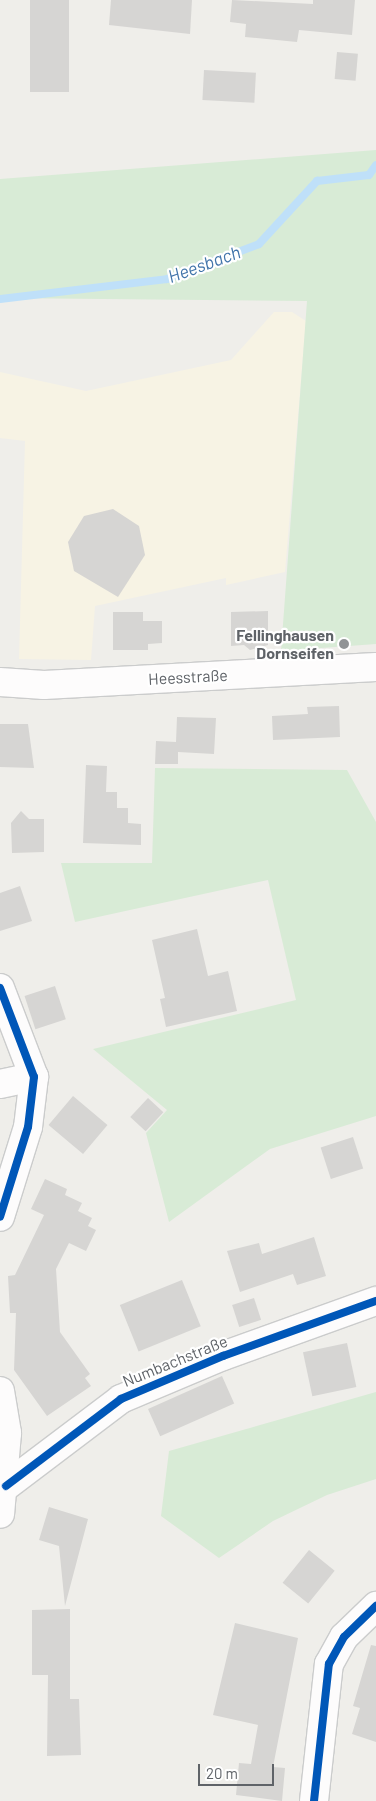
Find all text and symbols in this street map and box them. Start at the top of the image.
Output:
water label: Heesbach [165,241,243,287]
place label: Fellinghausen Dornseifen [236,625,334,663]
marker: Fellinghausen Dornseifen [338,638,350,650]
street label: Heesstraße [148,665,228,689]
street label: Numbachstraße [120,1331,230,1391]
scale bar [201,1754,277,1786]
text: 20 m [206,1764,238,1782]

